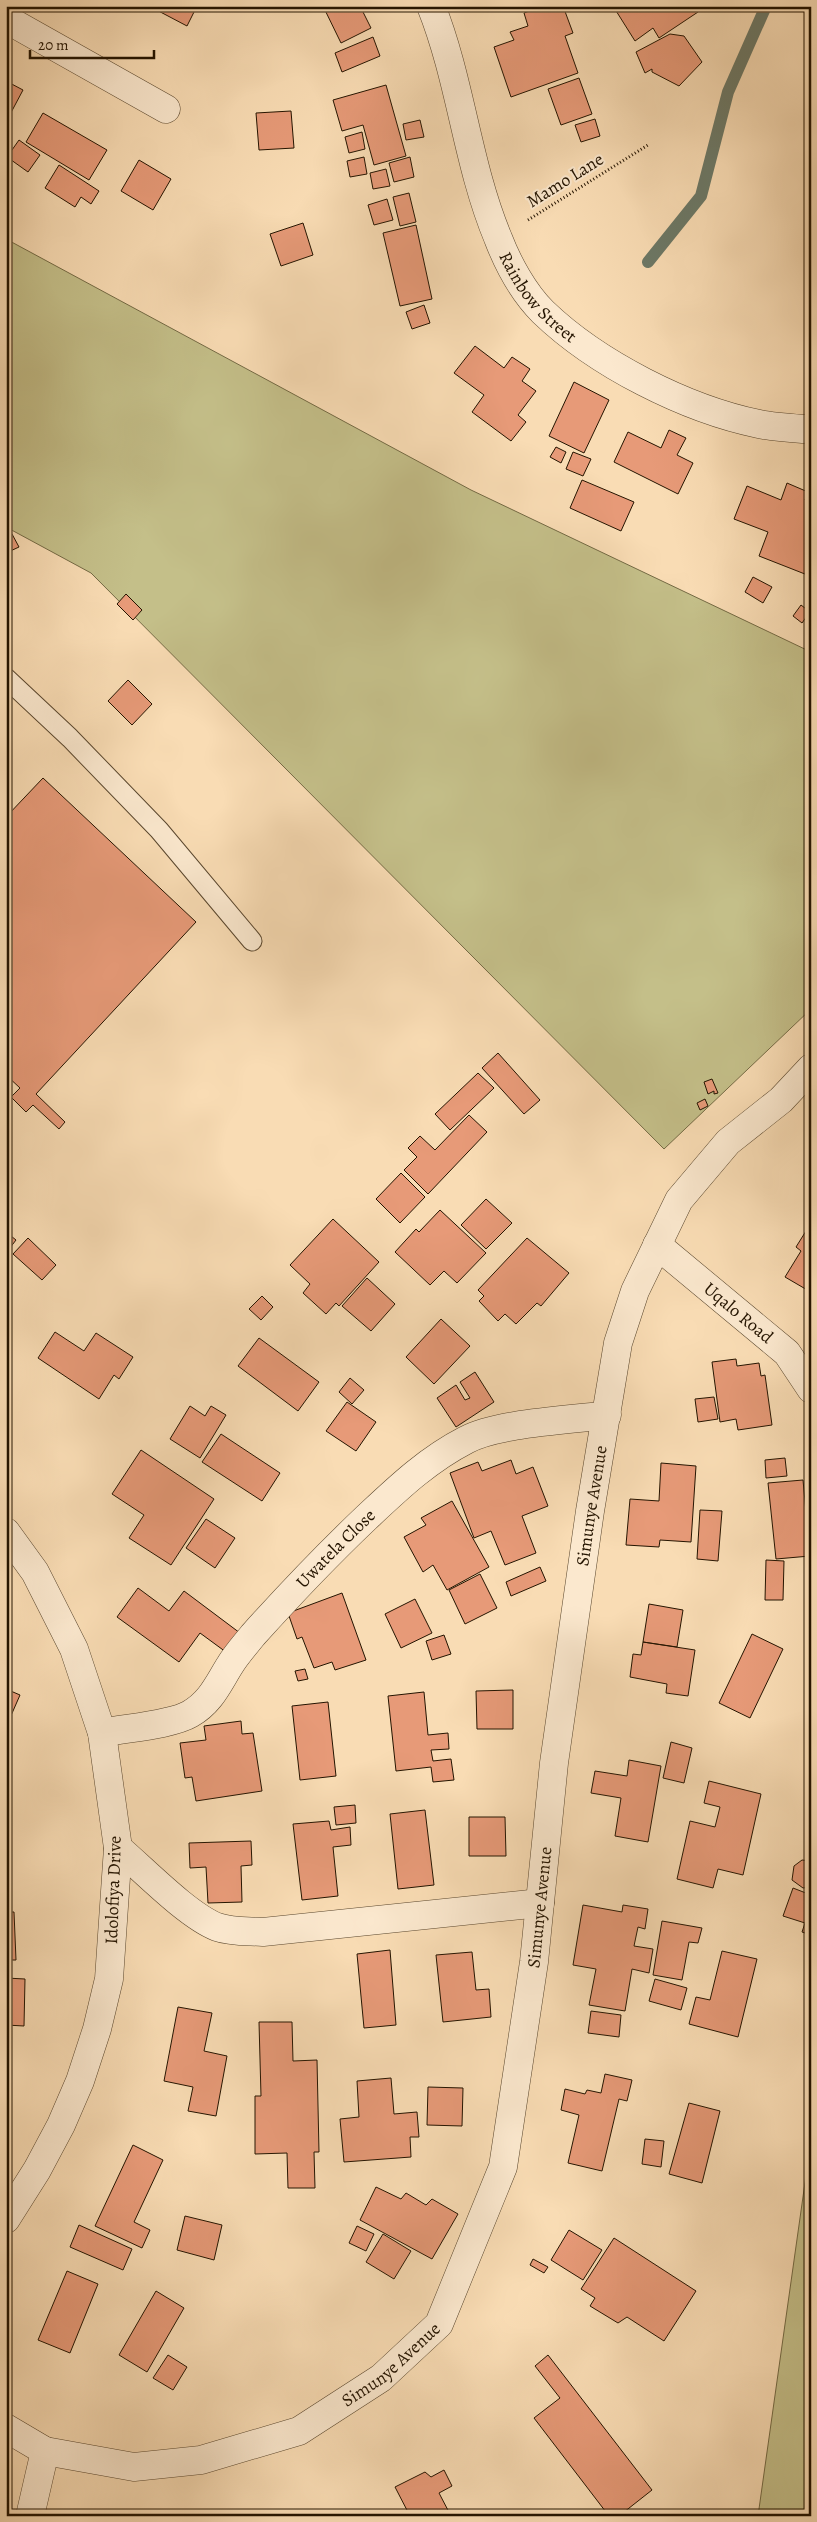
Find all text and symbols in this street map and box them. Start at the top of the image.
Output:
scale bar [30,28,154,60]
text: 20 m [38,35,69,55]
street label: Mamo Lane [522,147,608,213]
street label: Rainbow Street [493,248,582,348]
street label: Uqalo Road [699,1277,779,1349]
street label: Simunye Avenue [570,1444,613,1568]
street label: Uwatela Close [290,1503,381,1593]
street label: Idolofiya Drive [99,1835,127,1945]
street label: Simunye Avenue [521,1846,558,1970]
street label: Simunye Avenue [337,2317,446,2412]

